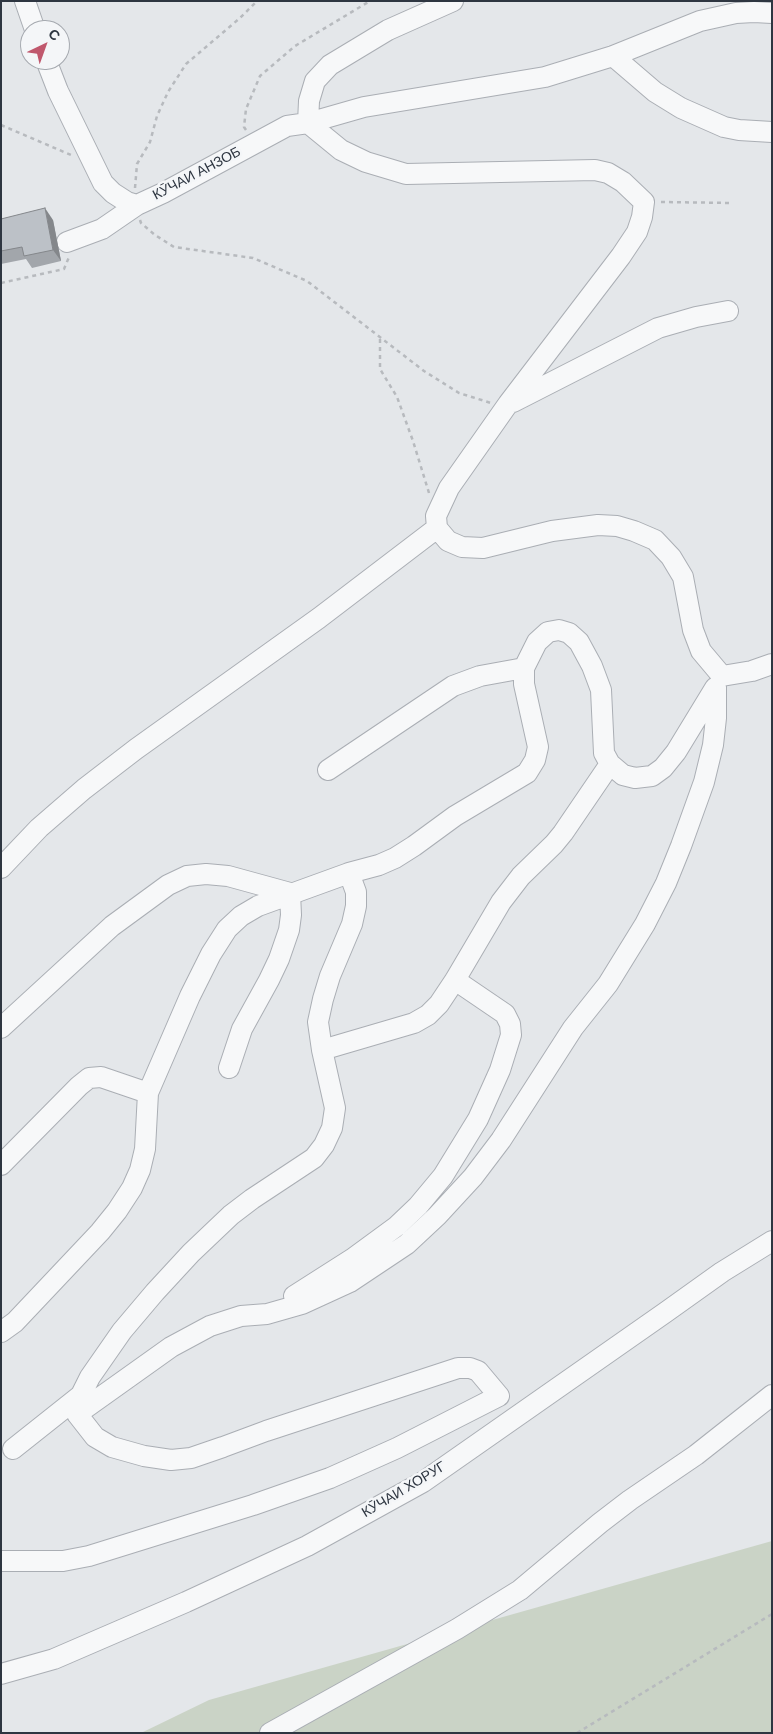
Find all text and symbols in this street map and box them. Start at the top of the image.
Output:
north arrow [20,20,70,70]
text: С [45,25,64,45]
street label: КӮЧАИ АНЗОБ [150,144,244,204]
street label: КӮЧАИ ХОРУГ [359,1458,449,1522]

